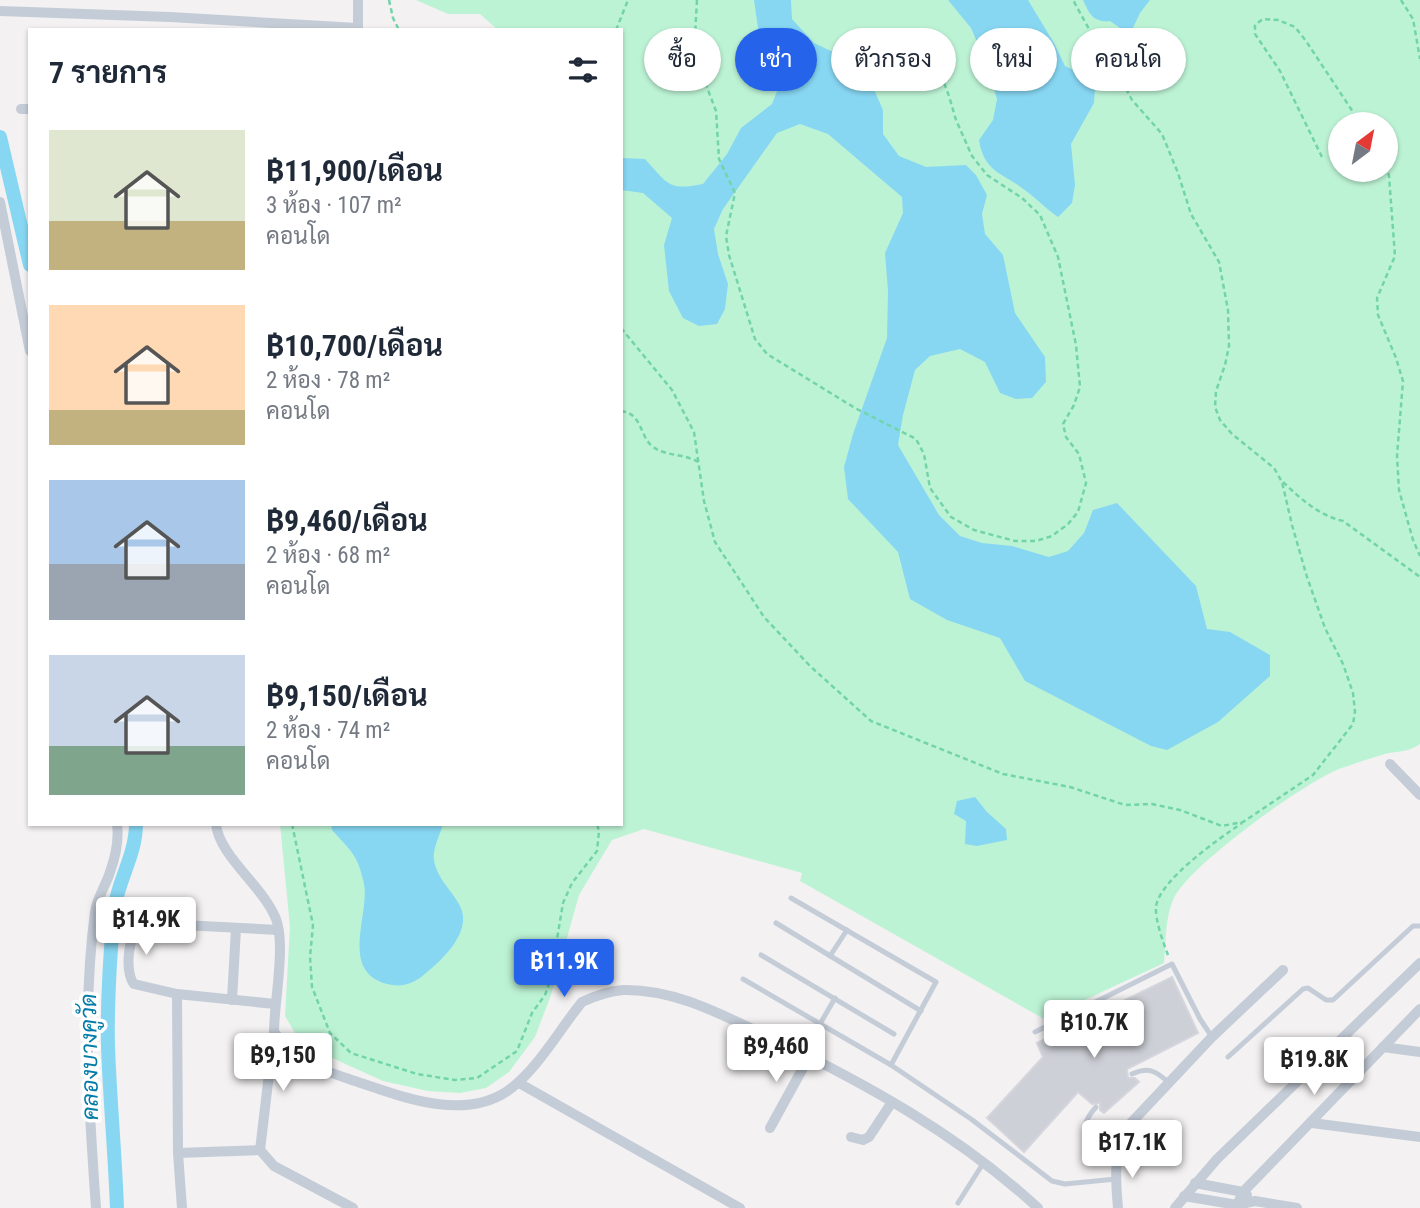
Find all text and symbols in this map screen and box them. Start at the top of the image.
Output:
chip: ซื้อ [644,28,721,91]
chip: เช่า [735,28,817,91]
chip: ตัวกรอง [831,28,956,91]
chip: ใหม่ [970,28,1057,91]
chip: คอนโด [1071,28,1186,91]
icon: filters [564,51,602,89]
text: 7 รายการ [49,55,167,90]
north arrow [1328,112,1398,182]
map controls [1328,112,1398,182]
text: ฿11,900/เดือน [266,153,443,188]
icon: home [105,158,189,242]
text: 3 ห้อง · 107 m² [266,192,402,219]
text: คอนโด [266,223,330,250]
text: ฿10,700/เดือน [266,328,443,363]
icon: home [105,333,189,417]
text: 2 ห้อง · 78 m² [266,367,390,394]
text: คอนโด [266,398,330,425]
text: ฿9,460/เดือน [266,503,428,538]
icon: home [105,508,189,592]
text: 2 ห้อง · 68 m² [266,542,390,569]
text: คอนโด [266,573,330,600]
text: ฿9,150/เดือน [266,678,428,713]
icon: home [105,683,189,767]
text: 2 ห้อง · 74 m² [266,717,390,744]
text: คอนโด [266,748,330,775]
pin: ฿14.9K [89,898,203,957]
text: ฿14.9K [112,906,180,933]
pin: ฿11.9K [507,940,621,999]
text: ฿11.9K [530,948,598,975]
water label: คลองบางคูวัด [74,993,107,1121]
pin: ฿10.7K [1037,1000,1151,1060]
text: ฿10.7K [1060,1009,1128,1036]
pin: ฿9,460 [719,1024,833,1084]
text: ฿9,460 [743,1033,809,1060]
pin: ฿9,150 [226,1034,340,1093]
pin: ฿19.8K [1257,1038,1371,1097]
text: ฿9,150 [250,1042,316,1069]
text: ฿19.8K [1280,1046,1348,1073]
pin: ฿17.1K [1075,1120,1189,1180]
text: ฿17.1K [1098,1129,1166,1156]

